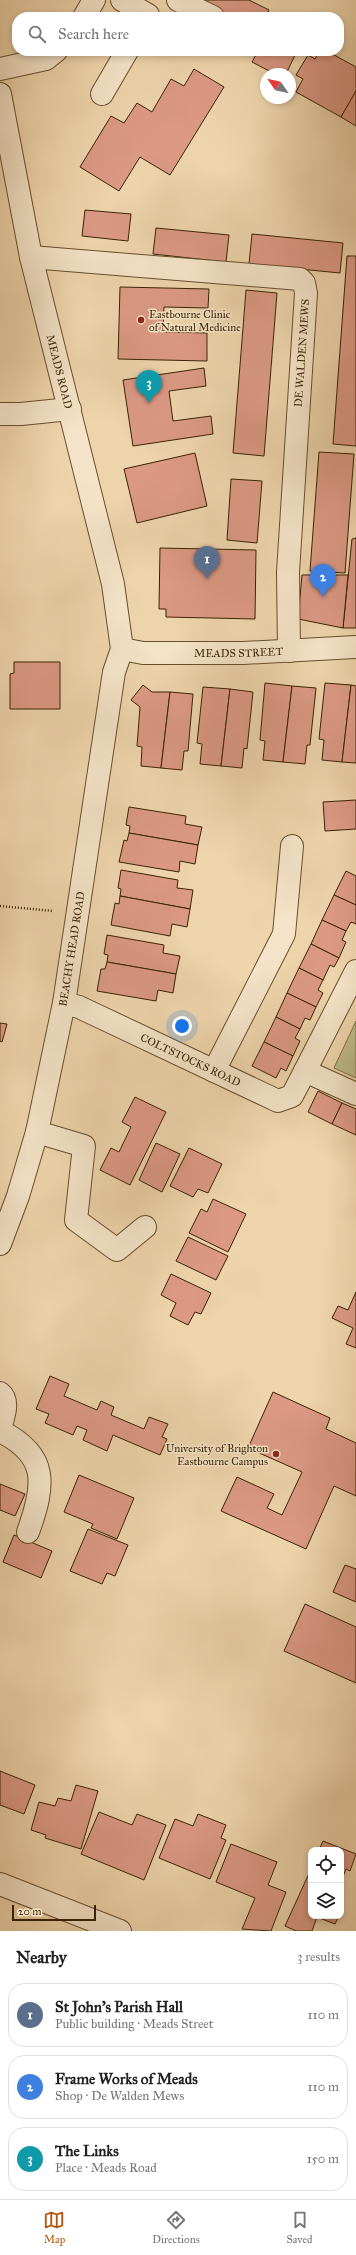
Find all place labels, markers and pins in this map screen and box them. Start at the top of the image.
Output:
place label: Eastbourne Clinic of Natural Medicine [149,308,241,334]
marker: Eastbourne Clinic of Natural Medicine [136,315,146,325]
pin: 3 [136,370,162,403]
pin: 1 [194,546,220,579]
pin: 2 [310,564,336,597]
place label: University of Brighton Eastbourne Campus [166,1442,268,1468]
marker: University of Brighton Eastbourne Campus [271,1449,281,1459]

